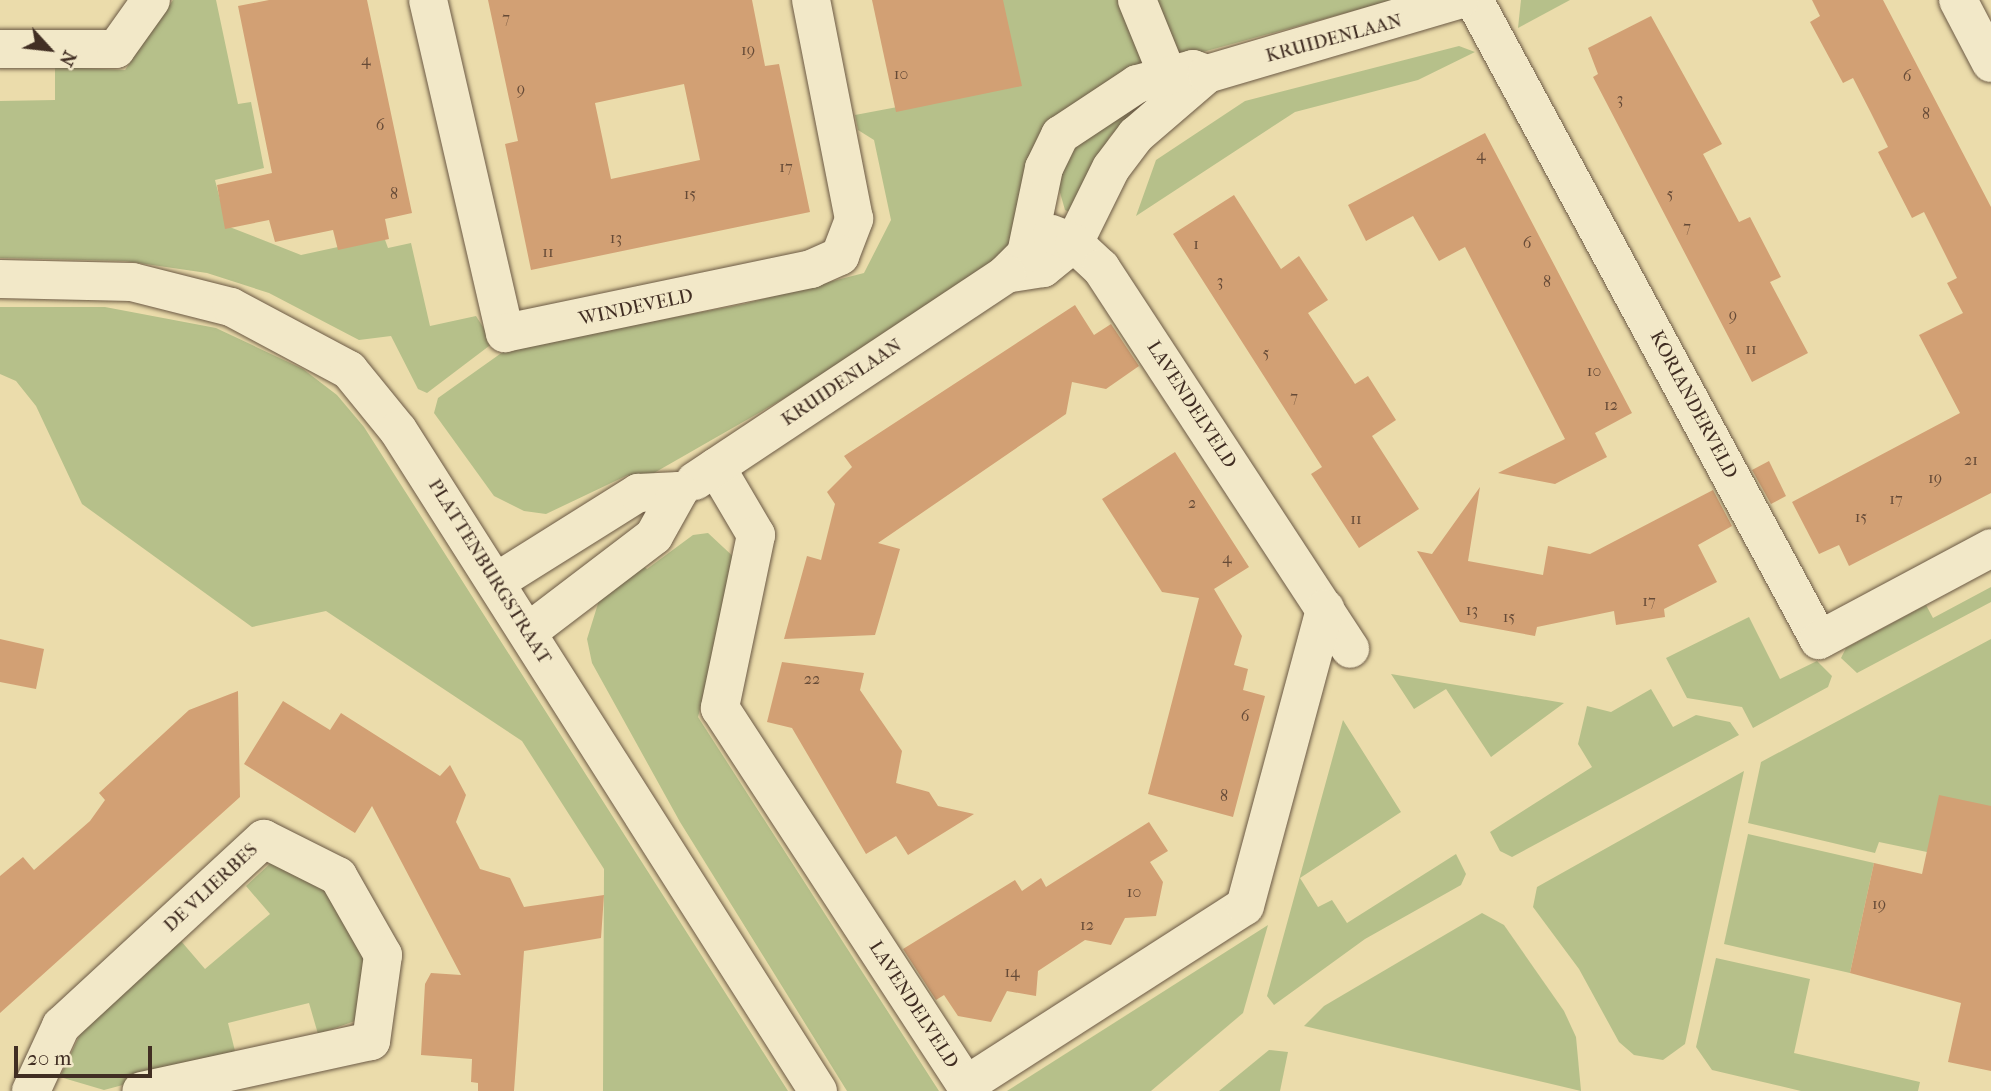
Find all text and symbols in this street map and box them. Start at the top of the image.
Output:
house number: 7 [502,8,510,28]
street label: KRUIDENLAAN [1263,10,1405,68]
north arrow [14,14,84,84]
house number: 19 [741,40,755,60]
text: N [55,47,81,70]
house number: 4 [361,50,371,70]
house number: 10 [894,64,908,84]
house number: 6 [1903,66,1911,86]
house number: 9 [517,79,525,99]
house number: 3 [1617,89,1623,109]
house number: 8 [1922,104,1930,124]
house number: 6 [376,115,384,135]
house number: 4 [1476,145,1486,165]
house number: 17 [779,157,793,177]
house number: 8 [390,184,398,204]
house number: 15 [684,184,696,204]
house number: 5 [1667,184,1673,204]
house number: 7 [1683,217,1691,237]
house number: 13 [610,228,622,248]
house number: 6 [1523,233,1531,253]
house number: 1 [1193,234,1199,254]
house number: 11 [542,242,554,262]
house number: 3 [1217,271,1223,291]
house number: 8 [1543,272,1551,292]
street label: WINDEVELD [577,285,695,331]
house number: 9 [1729,305,1737,325]
street label: KORIANDERVELD [1644,327,1742,483]
street label: KRUIDENLAAN [778,334,906,432]
street label: LAVENDELVELD [1141,337,1241,473]
house number: 11 [1745,339,1757,359]
house number: 5 [1263,343,1269,363]
house number: 10 [1587,361,1601,381]
house number: 7 [1290,387,1298,407]
house number: 12 [1604,395,1618,415]
house number: 21 [1964,450,1978,470]
house number: 19 [1928,468,1942,488]
street label: PLATTENBURGSTRAAT [423,475,555,669]
house number: 17 [1889,489,1903,509]
house number: 2 [1188,493,1196,513]
house number: 15 [1855,507,1867,527]
house number: 11 [1350,509,1362,529]
house number: 4 [1222,548,1232,568]
house number: 17 [1642,591,1656,611]
house number: 13 [1466,600,1478,620]
house number: 15 [1503,607,1515,627]
house number: 22 [804,669,820,689]
house number: 6 [1241,706,1249,726]
house number: 8 [1220,786,1228,806]
street label: DE VLIERBES [159,839,263,937]
house number: 10 [1127,882,1141,902]
house number: 19 [1872,894,1886,914]
house number: 12 [1080,915,1094,935]
street label: LAVENDELVELD [863,937,963,1073]
house number: 14 [1004,962,1020,982]
scale bar [18,1032,156,1076]
text: 20 m [27,1046,71,1070]

